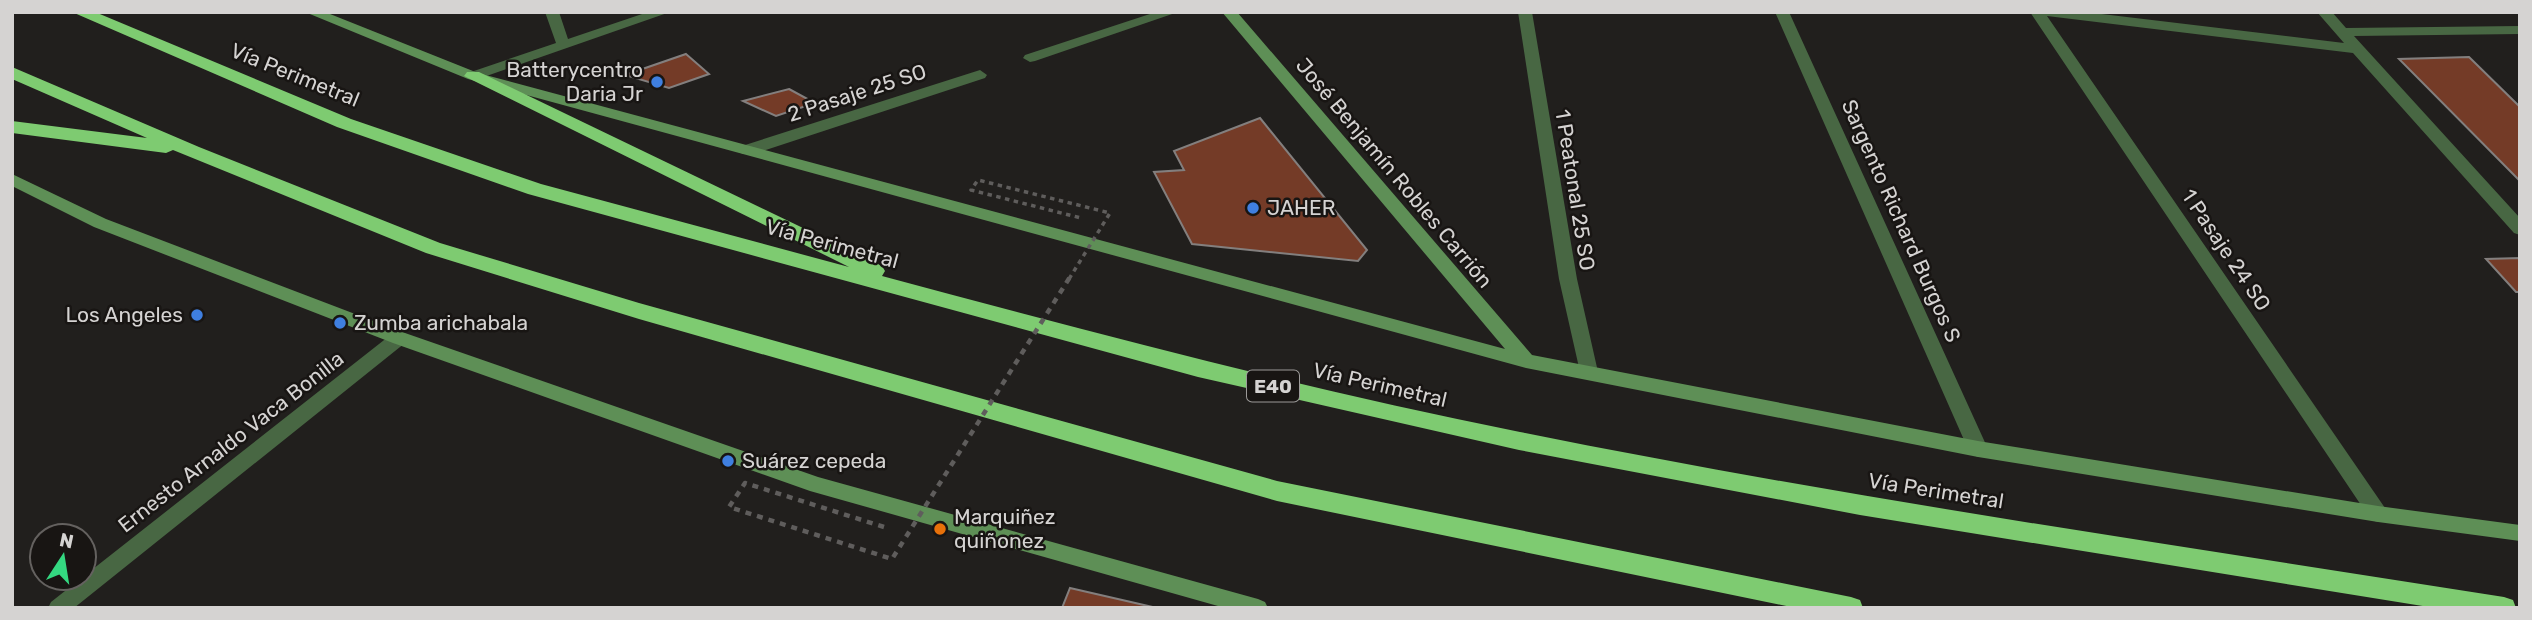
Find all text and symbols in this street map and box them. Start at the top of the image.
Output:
street label: Vía Perimetral [227,37,363,112]
street label: José Benjamín Robles Carrión [1291,53,1498,293]
place label: Batterycentro Daria Jr [506,57,643,106]
street label: 2 Pasaje 25 SO [784,58,929,127]
marker: Batterycentro Daria Jr [649,74,665,90]
street label: Sargento Richard Burgos S [1837,96,1966,346]
street label: 1 Peatonal 25 SO [1550,108,1601,272]
street label: 1 Pasaje 24 SO [2177,184,2276,315]
place label: JAHER [1267,195,1336,220]
marker: JAHER [1245,200,1261,216]
street label: Vía Perimetral [763,214,901,273]
place label: Los Angeles [65,302,183,327]
marker: Los Angeles [189,307,205,323]
place label: Zumba arichabala [354,310,528,335]
marker: Zumba arichabala [332,315,348,331]
street label: Ernesto Arnaldo Vaca Bonilla [113,346,349,537]
street label: Vía Perimetral [1311,357,1450,412]
road number: E40 [1247,370,1299,402]
place label: Suárez cepeda [742,448,886,473]
marker: Suárez cepeda [720,453,736,469]
street label: Vía Perimetral [1867,467,2006,514]
place label: Marquiñez quiñonez [954,504,1055,553]
marker: Marquiñez quiñonez [932,521,948,537]
north arrow [28,522,98,592]
text: N [57,528,76,554]

